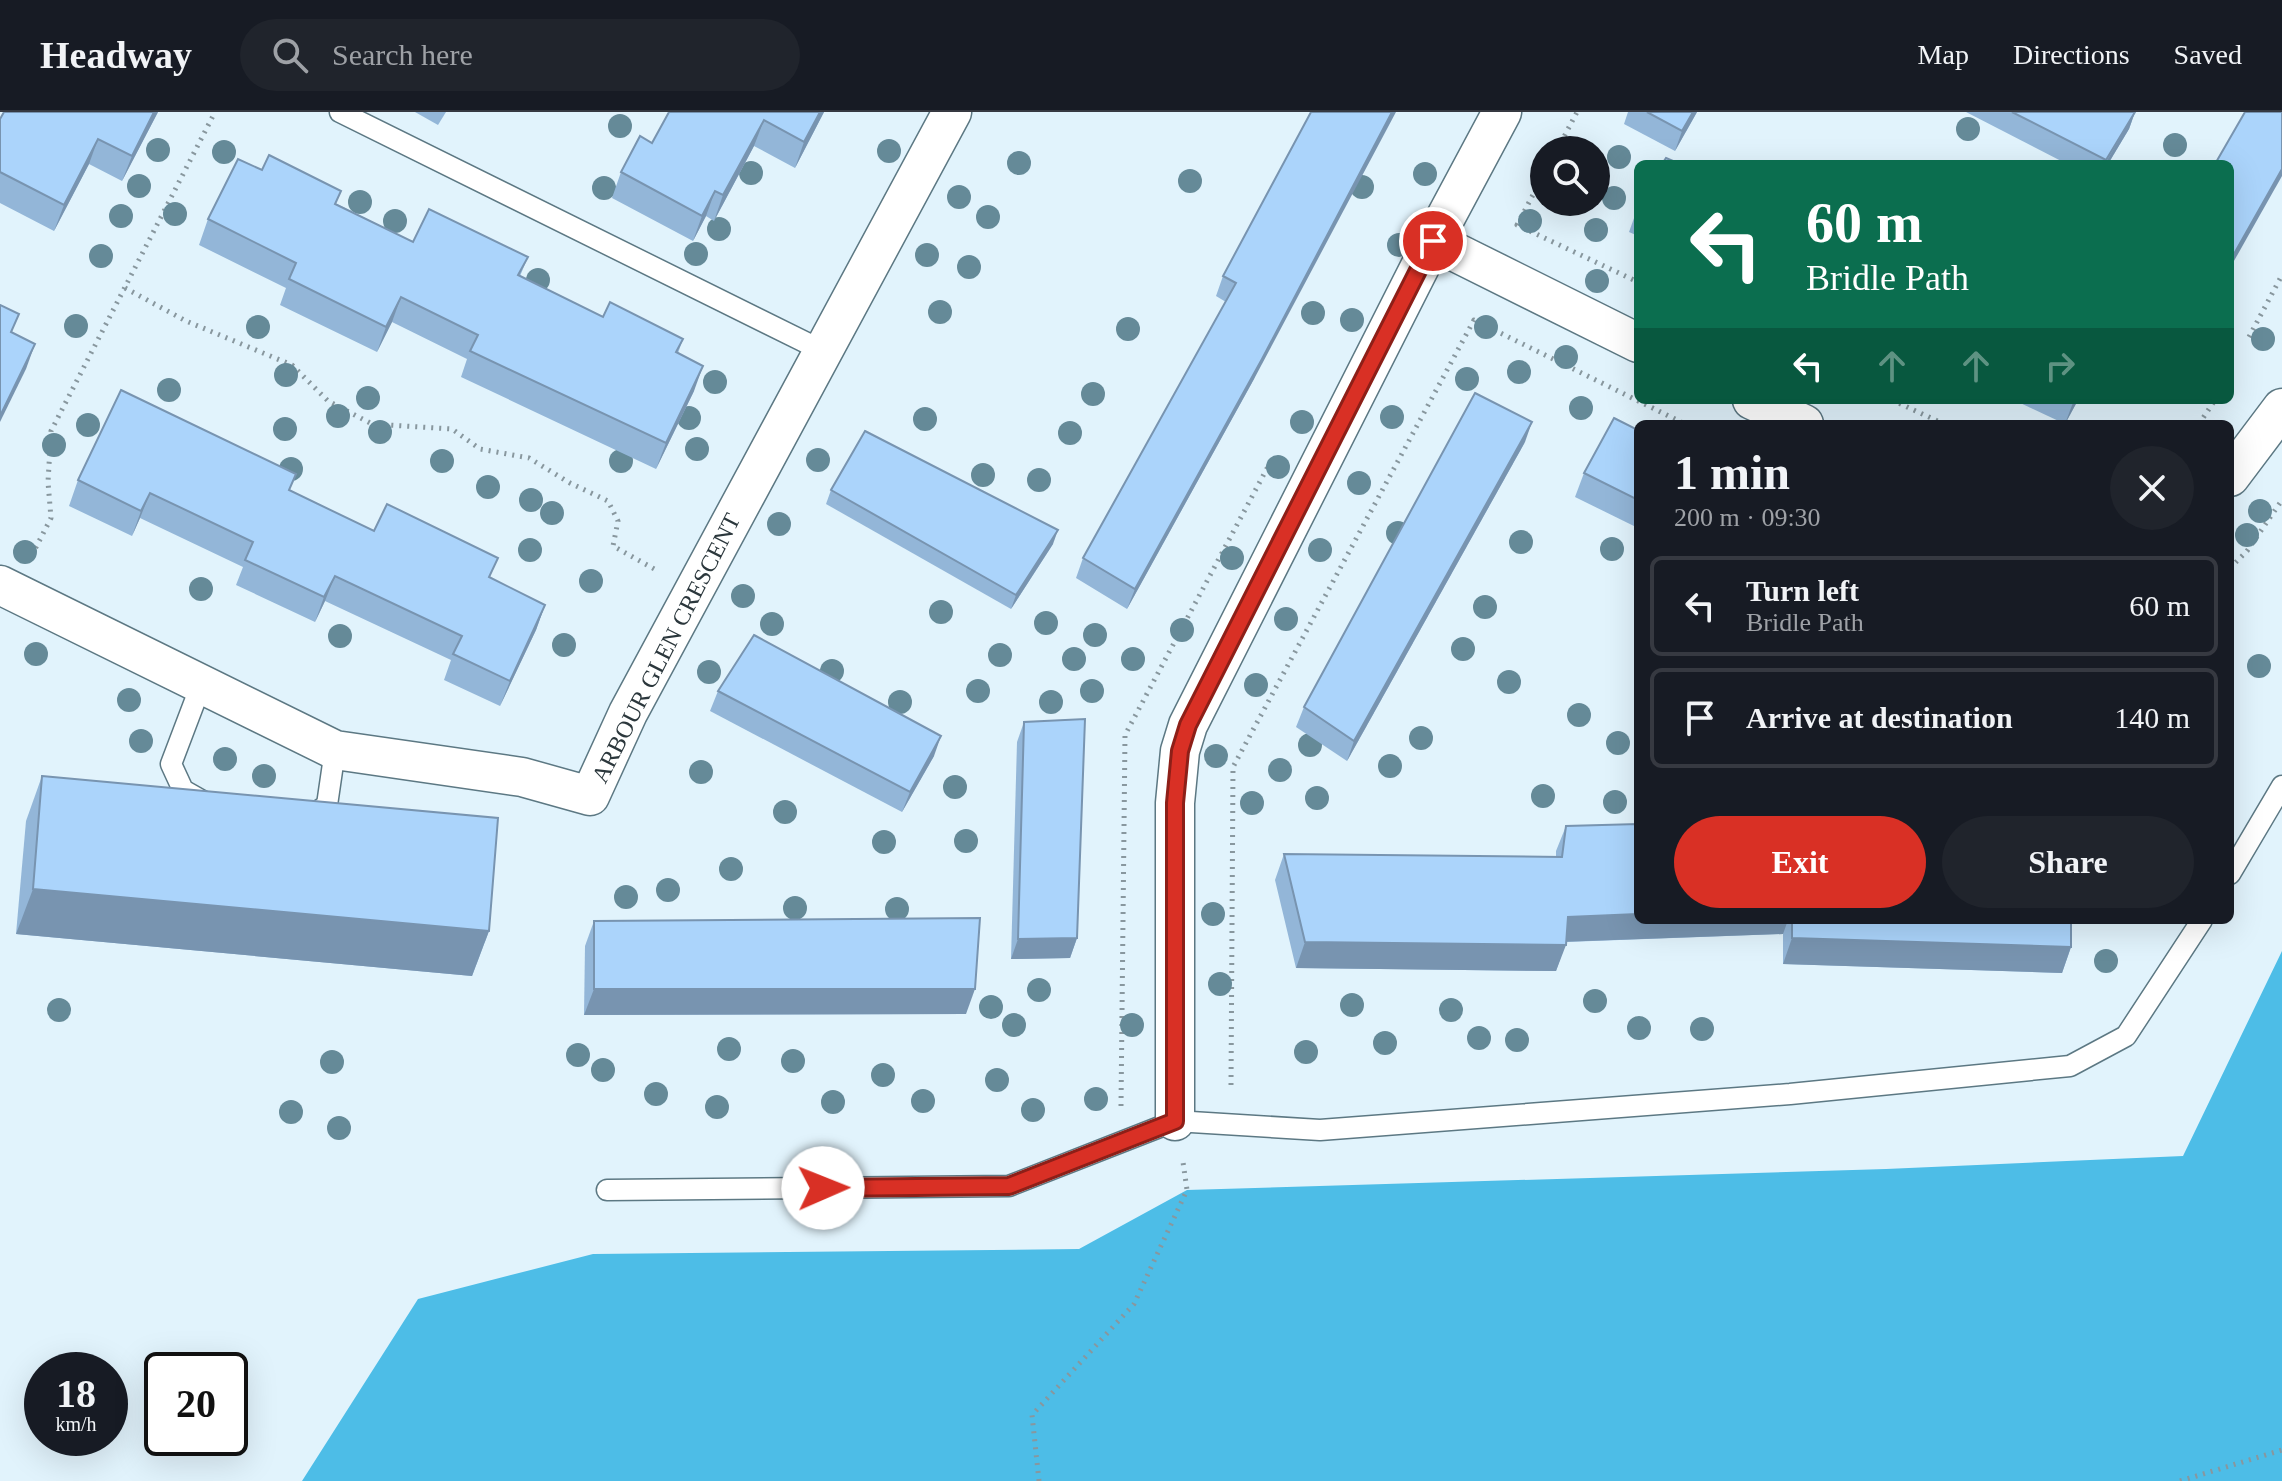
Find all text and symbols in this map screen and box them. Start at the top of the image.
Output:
search box [240,19,800,91]
icon: search [268,33,312,77]
text: Headway [40,34,192,76]
text: Search here [332,38,473,71]
text: Map [1918,39,1969,70]
text: Directions [2013,39,2130,70]
text: Saved [2174,39,2242,70]
map controls [1530,136,1610,216]
button: search [1530,136,1610,216]
icon: left [1674,192,1778,296]
text: 60 m [1806,192,1923,254]
pin [1399,207,1467,275]
icon: arrive [1411,219,1455,263]
text: Bridle Path [1806,258,1969,298]
icon: left [1786,344,1830,388]
icon: ahead [1870,344,1914,388]
icon: ahead [1954,344,1998,388]
icon: right [2038,344,2082,388]
text: 1 min [1674,446,1790,499]
button: close [2110,446,2194,530]
text: 200 m · 09:30 [1674,503,1821,532]
street label: ARBOUR GLEN CRESCENT [587,509,746,787]
text: Turn left [1746,574,1859,607]
icon: left [1678,584,1722,628]
text: 60 m [2129,589,2190,622]
text: Bridle Path [1746,608,1864,637]
icon: arrive [1678,696,1722,740]
text: Arrive at destination [1746,701,2013,734]
text: 140 m [2114,701,2190,734]
button: Exit [1674,816,1926,908]
button: Share [1942,816,2194,908]
position arrow [781,1146,865,1230]
speed limit sign: 20 [144,1352,248,1456]
text: 18 [56,1371,96,1416]
text: km/h [55,1413,97,1435]

